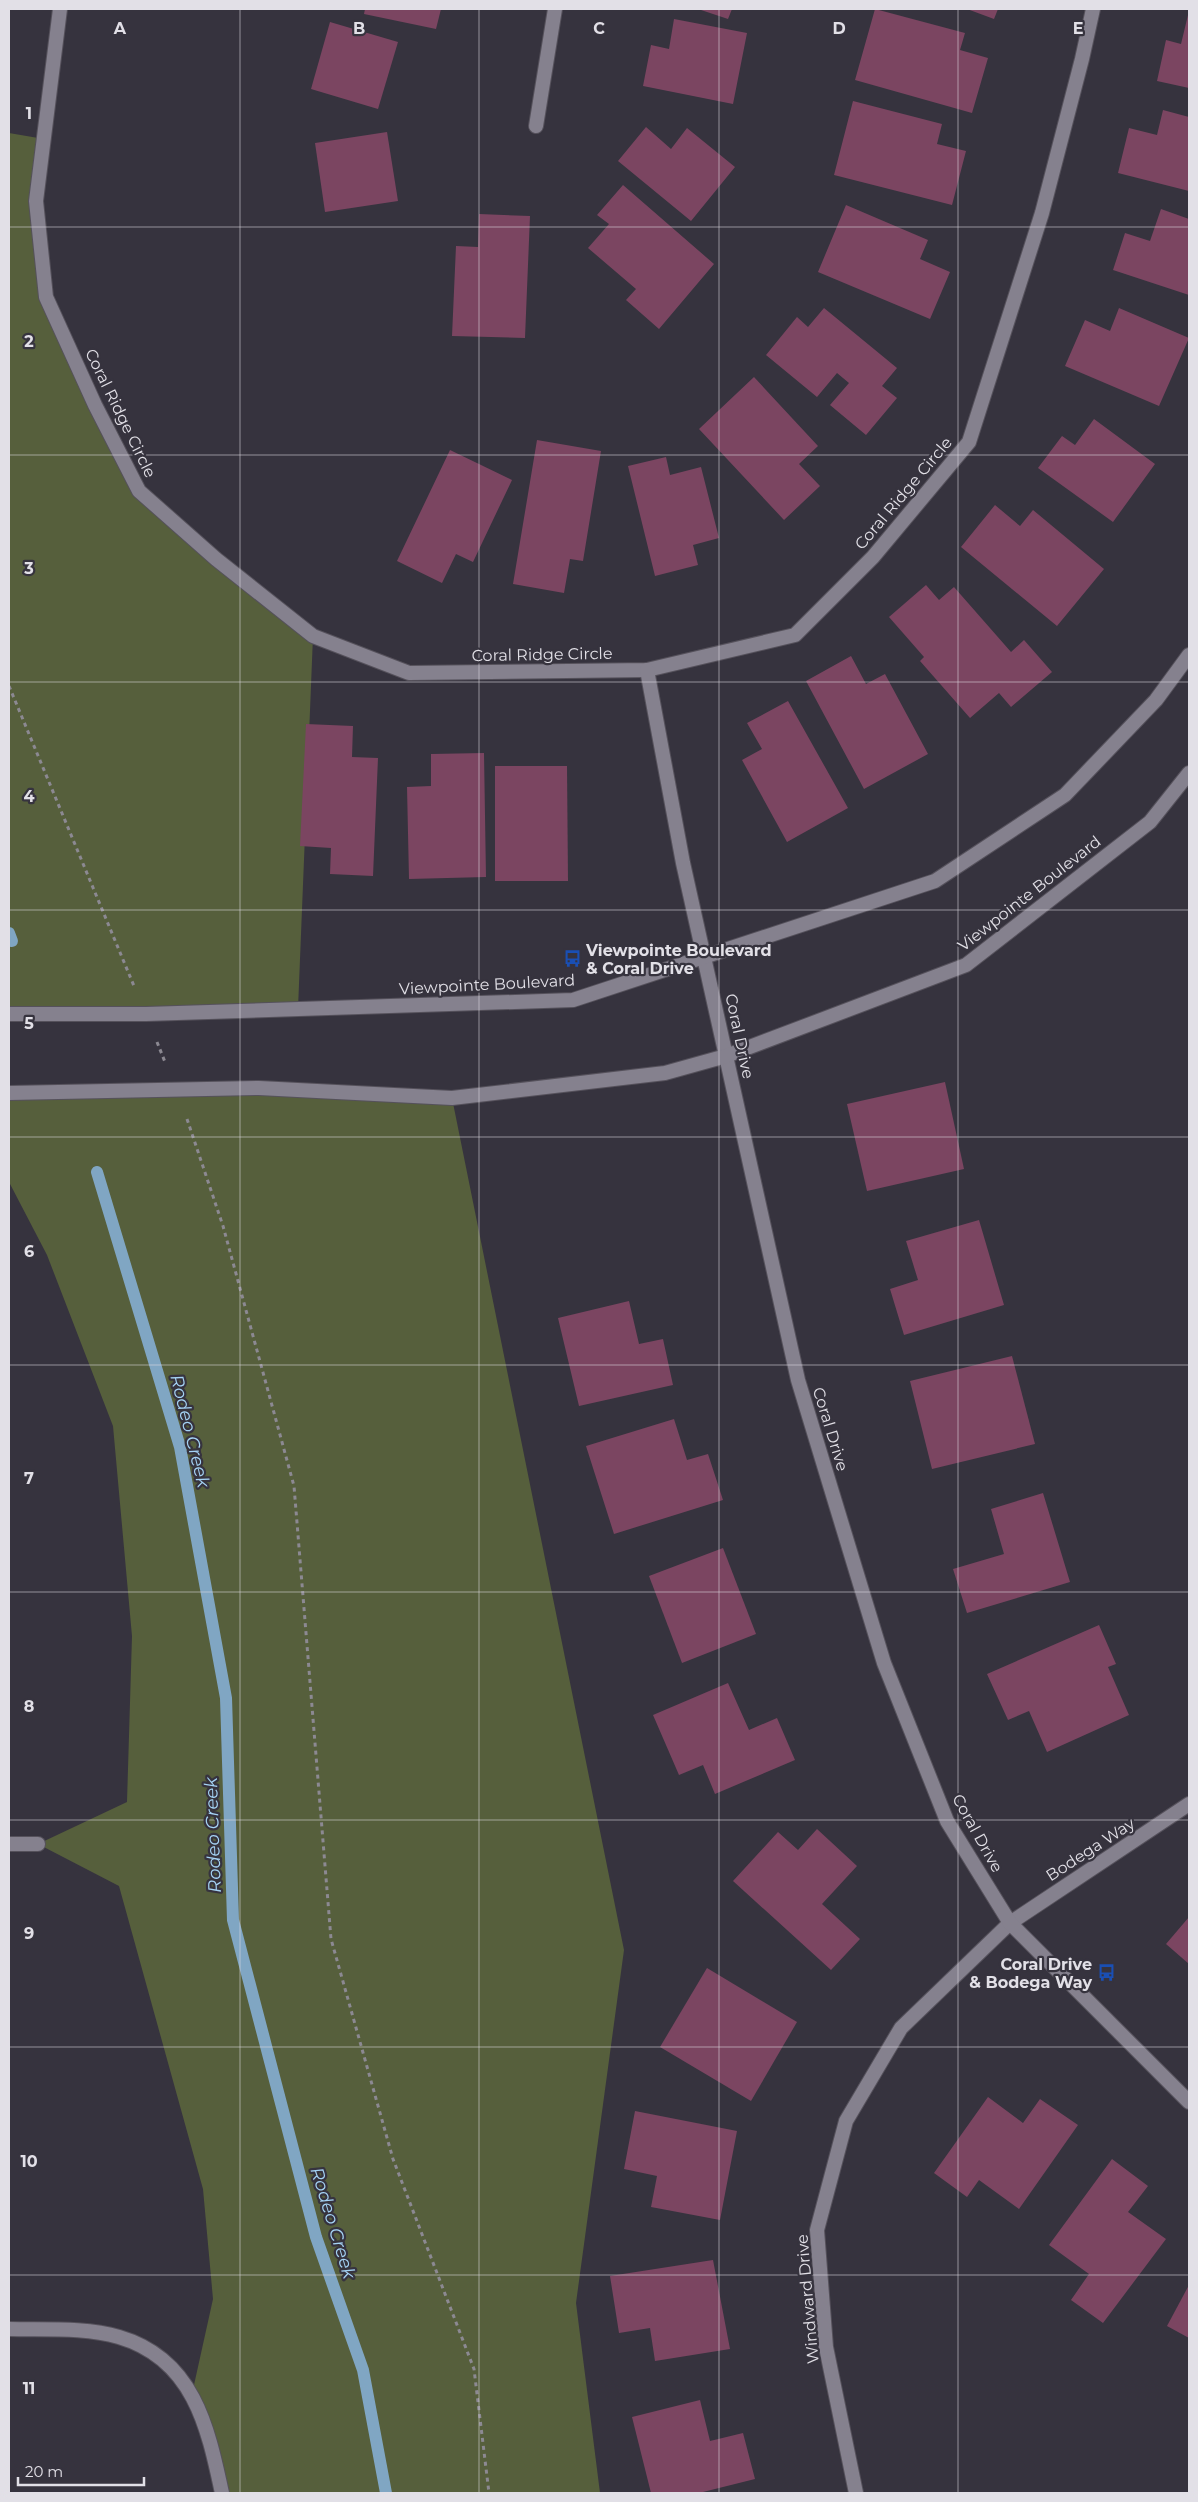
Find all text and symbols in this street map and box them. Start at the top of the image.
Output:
text: A [113,19,127,38]
text: B [353,19,365,38]
text: C [593,19,605,38]
text: D [832,19,846,38]
text: E [1073,19,1083,38]
text: 1 [26,104,32,123]
text: 2 [24,332,34,351]
street label: Coral Ridge Circle [81,346,160,481]
street label: Coral Ridge Circle [851,433,956,553]
text: 3 [23,559,34,578]
street label: Coral Ridge Circle [471,644,613,665]
text: 4 [23,787,35,806]
street label: Viewpointe Boulevard [954,832,1105,955]
place label: Viewpointe Boulevard & Coral Drive [585,941,772,978]
bus stop icon: Viewpointe Boulevard & Coral Drive [562,949,582,969]
street label: Viewpointe Boulevard [398,970,576,999]
street label: Coral Drive [721,992,758,1080]
text: 5 [24,1014,34,1033]
text: 6 [24,1242,34,1261]
water label: Rodeo Creek [165,1372,215,1491]
street label: Coral Drive [809,1385,852,1473]
text: 7 [24,1469,34,1488]
text: 8 [24,1697,34,1716]
water label: Rodeo Creek [200,1775,226,1893]
street label: Coral Drive [948,1791,1007,1876]
street label: Bodega Way [1042,1814,1138,1885]
text: 9 [24,1924,34,1943]
place label: Coral Drive & Bodega Way [969,1955,1092,1992]
bus stop icon: Coral Drive & Bodega Way [1096,1963,1116,1983]
text: 10 [20,2152,38,2171]
water label: Rodeo Creek [306,2164,361,2283]
street label: Windward Drive [792,2233,823,2364]
text: 11 [23,2379,35,2398]
scale bar [18,2454,144,2486]
text: 20 m [25,2462,63,2481]

